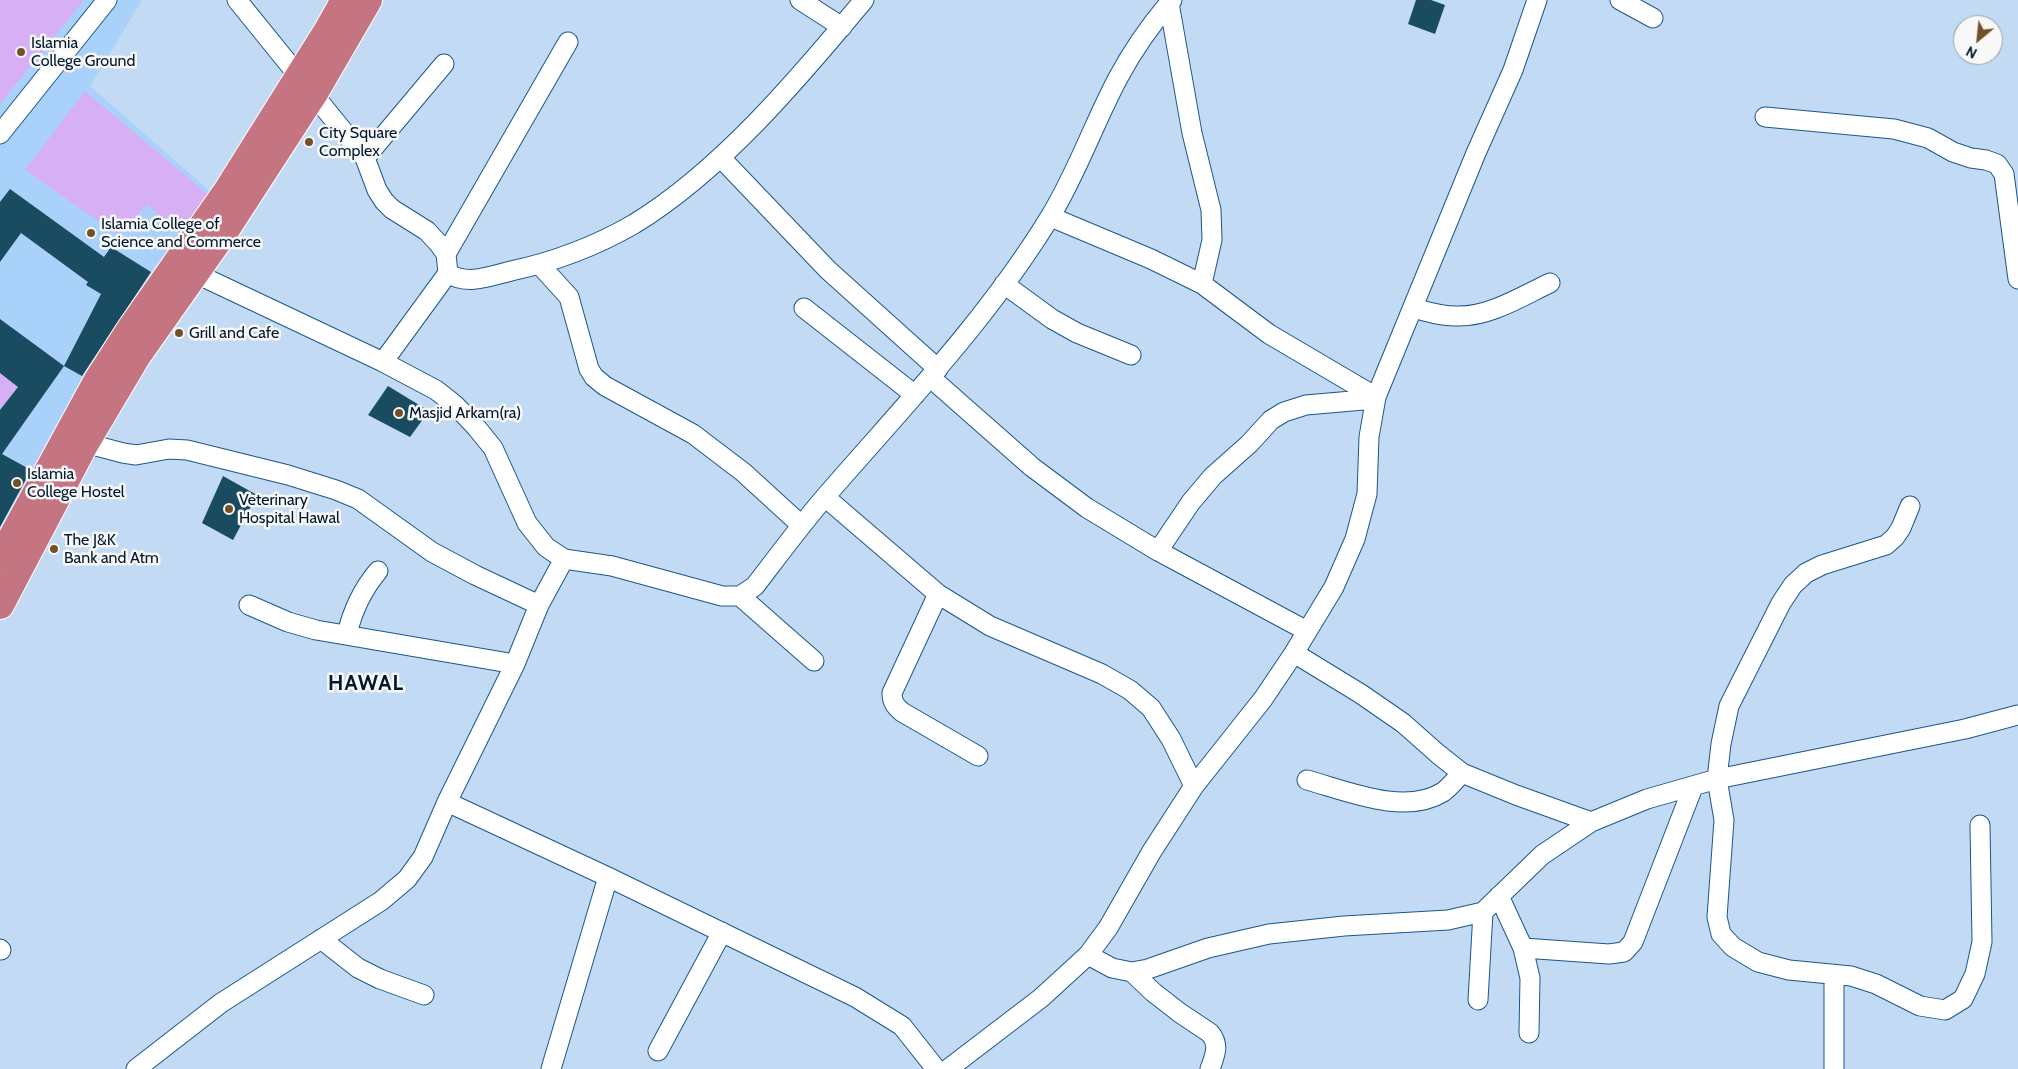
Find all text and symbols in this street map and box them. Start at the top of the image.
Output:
north arrow [1953,15,2003,65]
place label: Islamia College Ground [31,33,135,71]
text: N [1963,42,1980,63]
marker: Islamia College Ground [15,46,27,58]
place label: City Square Complex [319,123,397,161]
marker: City Square Complex [303,136,315,148]
place label: Islamia College of Science and Commerce [101,214,261,252]
marker: Islamia College of Science and Commerce [85,227,97,239]
place label: Grill and Cafe [189,323,279,343]
marker: Grill and Cafe [173,327,185,339]
place label: Masjid Arkam(ra) [409,403,521,423]
marker: Masjid Arkam(ra) [393,407,405,419]
place label: Islamia College Hostel [27,464,125,502]
marker: Islamia College Hostel [11,477,23,489]
place label: Veterinary Hospital Hawal [239,490,340,528]
marker: Veterinary Hospital Hawal [223,503,235,515]
place label: The J&K Bank and Atm [64,530,159,568]
marker: The J&K Bank and Atm [48,543,60,555]
district label: HAWAL [327,671,405,697]

